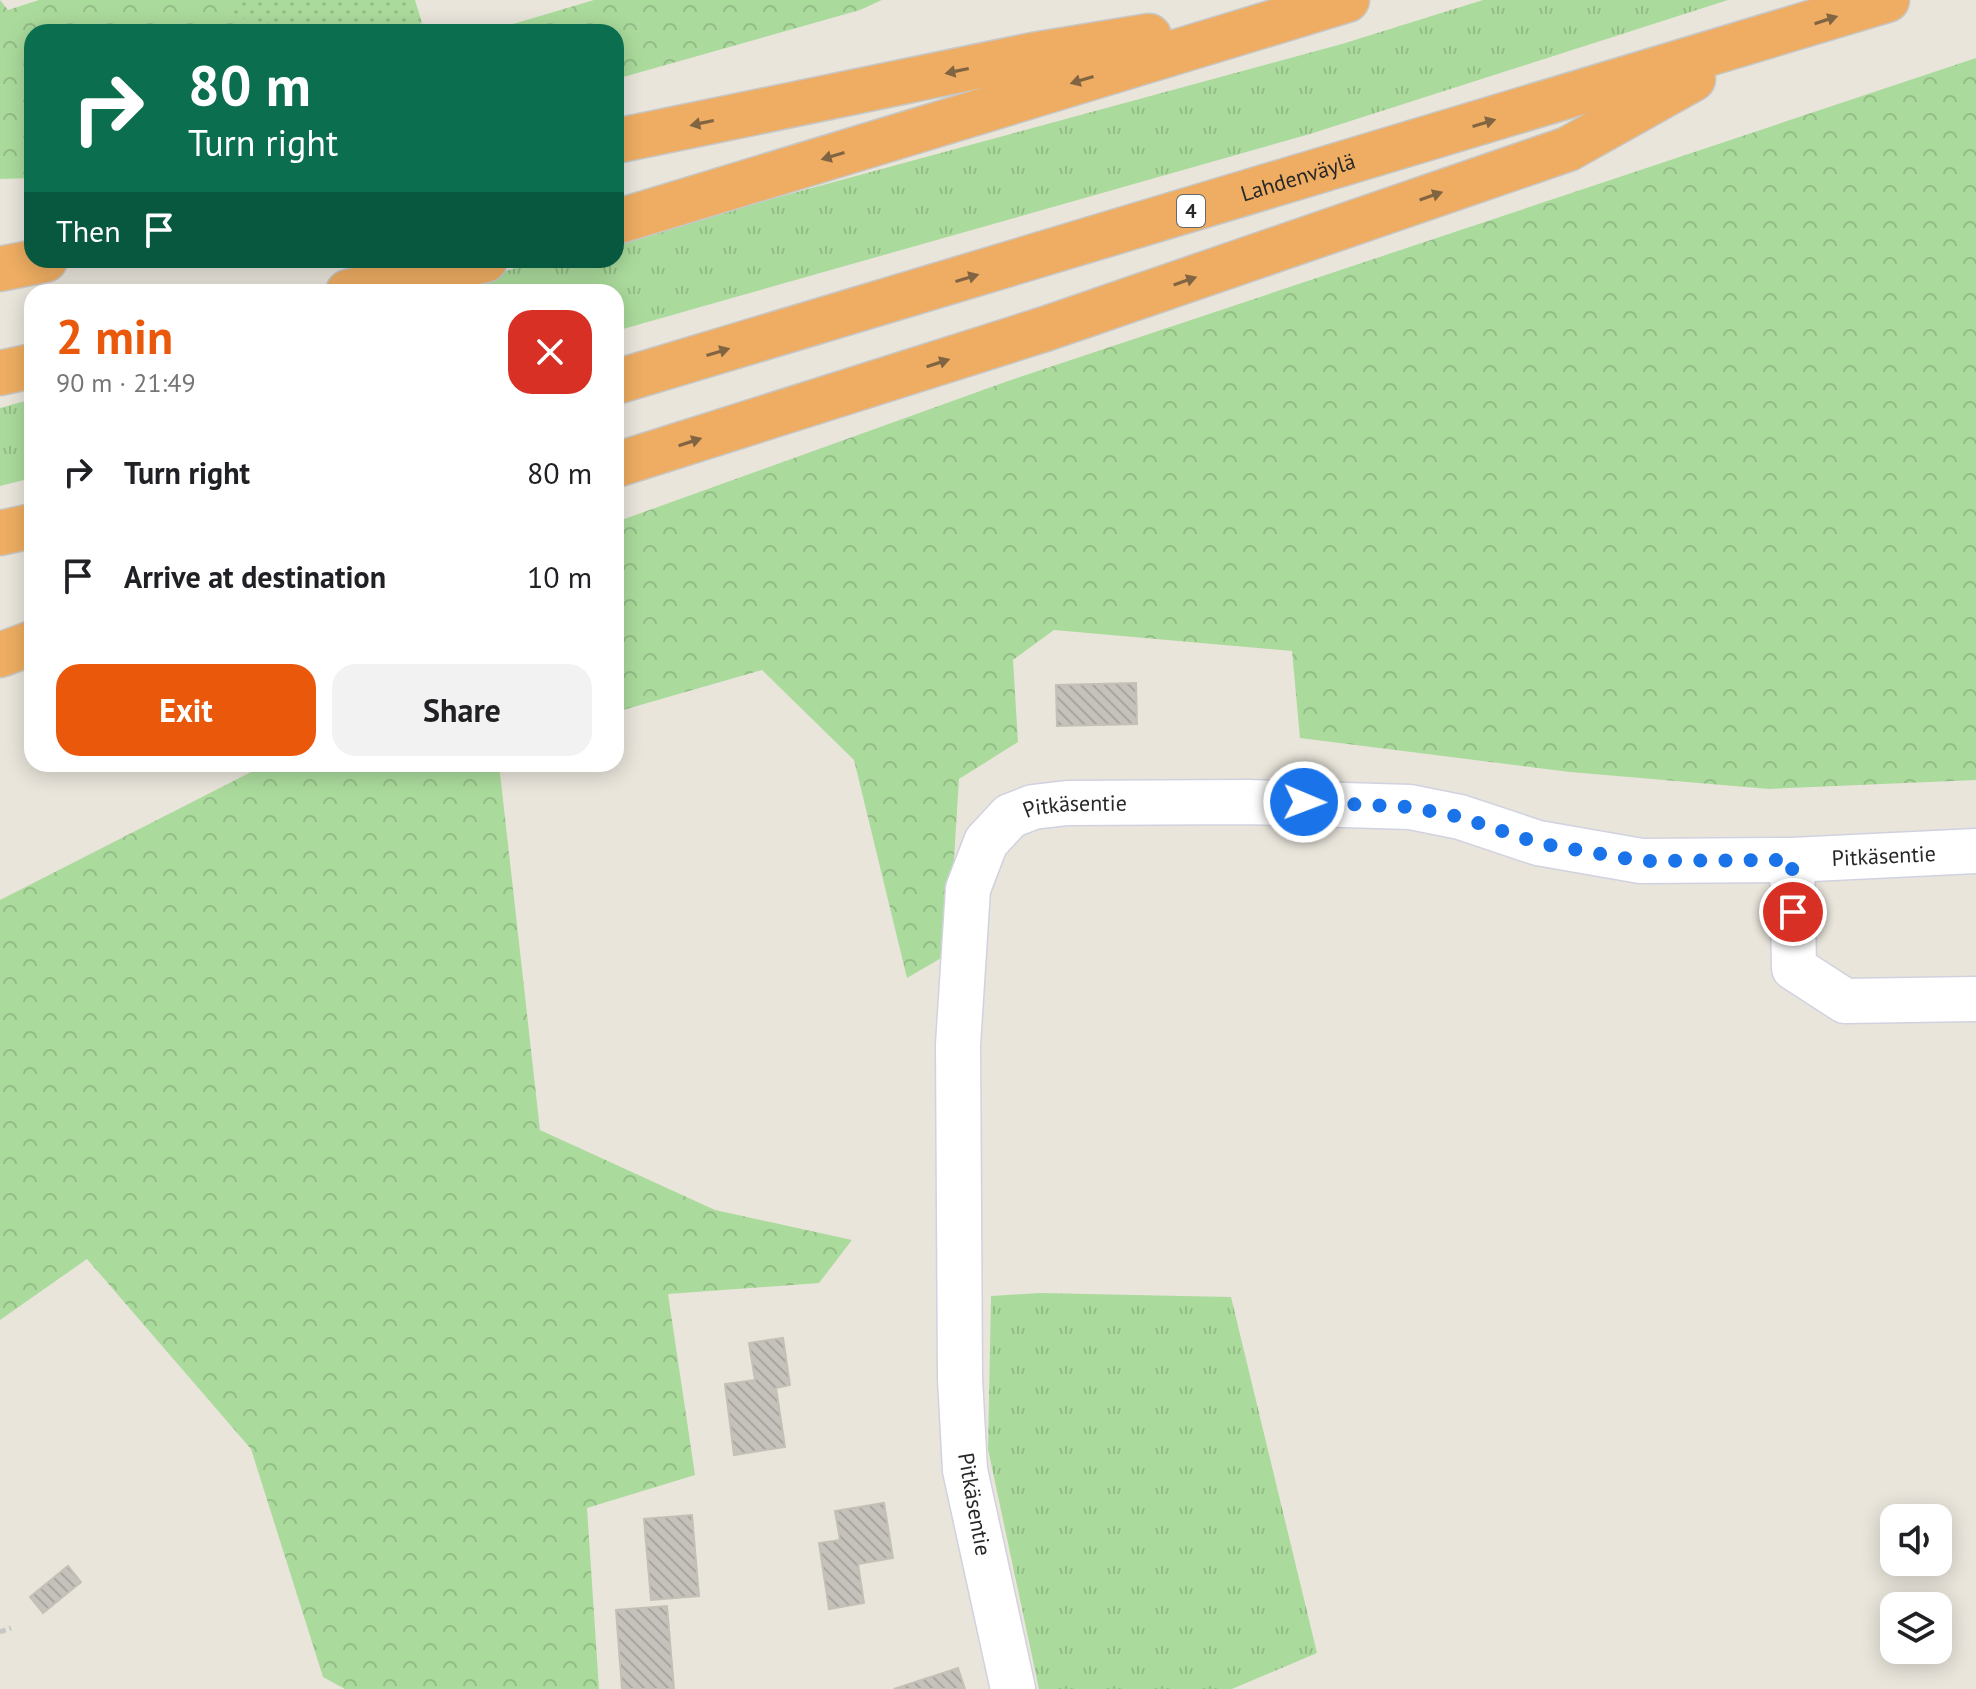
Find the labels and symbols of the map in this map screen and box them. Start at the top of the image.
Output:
one-way arrow [1814,13,1838,25]
one-way arrow [944,65,969,77]
one-way arrow [1070,75,1094,87]
one-way arrow [1473,116,1497,129]
one-way arrow [690,118,715,130]
street label: Lahdenväylä [1237,147,1358,207]
one-way arrow [821,150,845,163]
one-way arrow [1419,190,1443,202]
road number: 4 [1177,195,1205,227]
one-way arrow [955,271,979,284]
one-way arrow [1173,274,1197,286]
one-way arrow [706,345,730,358]
one-way arrow [926,356,950,369]
one-way arrow [679,435,703,448]
position arrow [1262,760,1346,844]
street label: Pitkäsentie [1018,789,1127,824]
street label: Pitkäsentie [1831,839,1936,872]
pin [1759,878,1827,946]
street label: Pitkäsentie [952,1450,998,1558]

